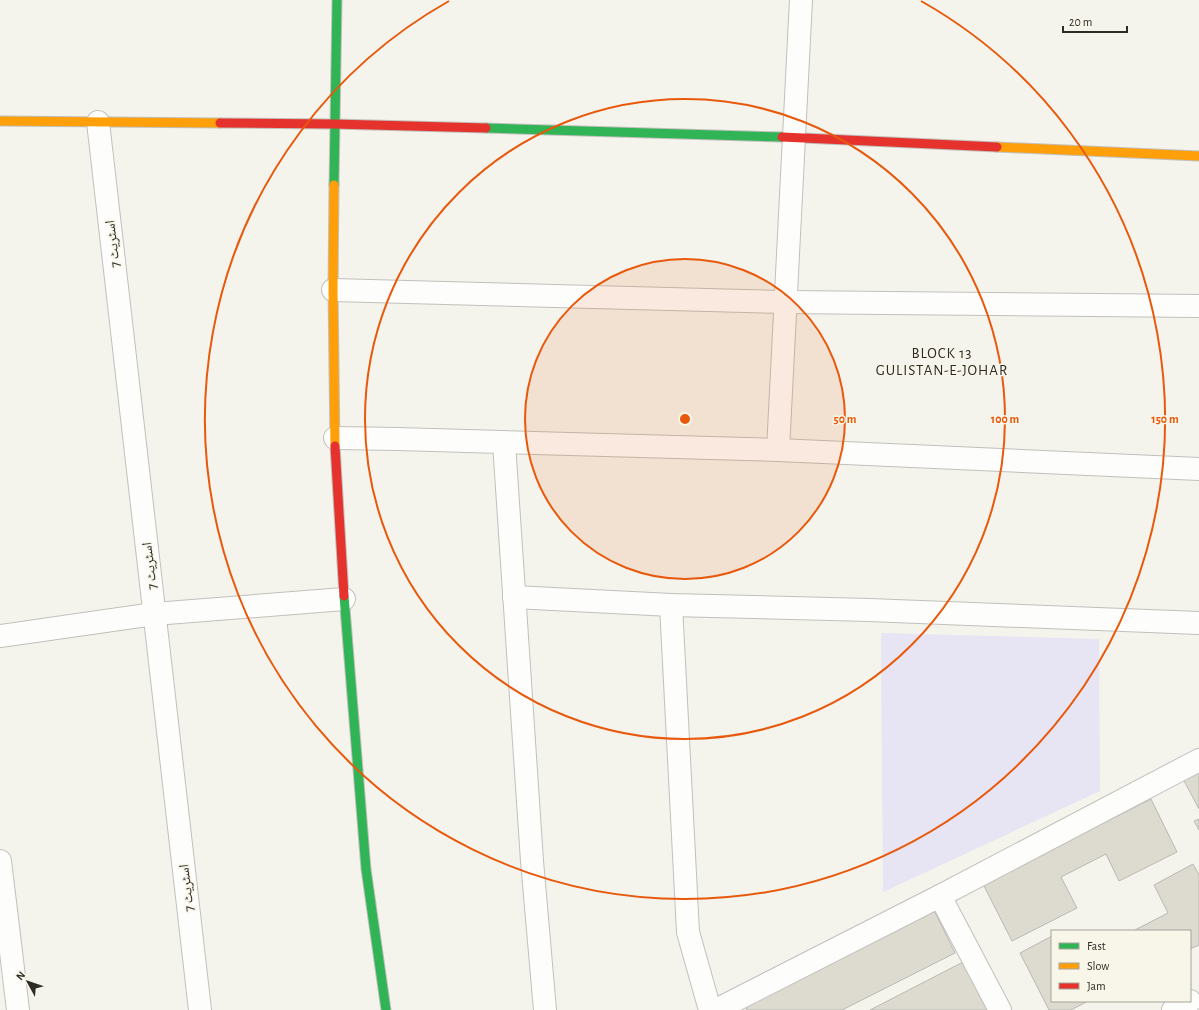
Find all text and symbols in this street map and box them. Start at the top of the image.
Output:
scale bar [1063,8,1127,34]
text: 20 m [1069,16,1092,28]
street label: اسٹریٹ 7 [103,219,124,268]
district label: BLOCK 13 GULISTAN-E-JOHAR [876,346,1008,378]
centre of rings [678,412,692,426]
text: 50 m [834,413,857,425]
text: 100 m [991,413,1019,425]
text: 150 m [1151,413,1179,425]
street label: اسٹریٹ 7 [140,541,161,590]
street label: اسٹریٹ 7 [177,863,198,912]
legend [1051,930,1191,1002]
text: Fast [1087,940,1106,952]
text: Slow [1087,960,1109,972]
north arrow [8,962,48,1002]
text: N [14,969,27,982]
text: Jam [1087,980,1106,992]

